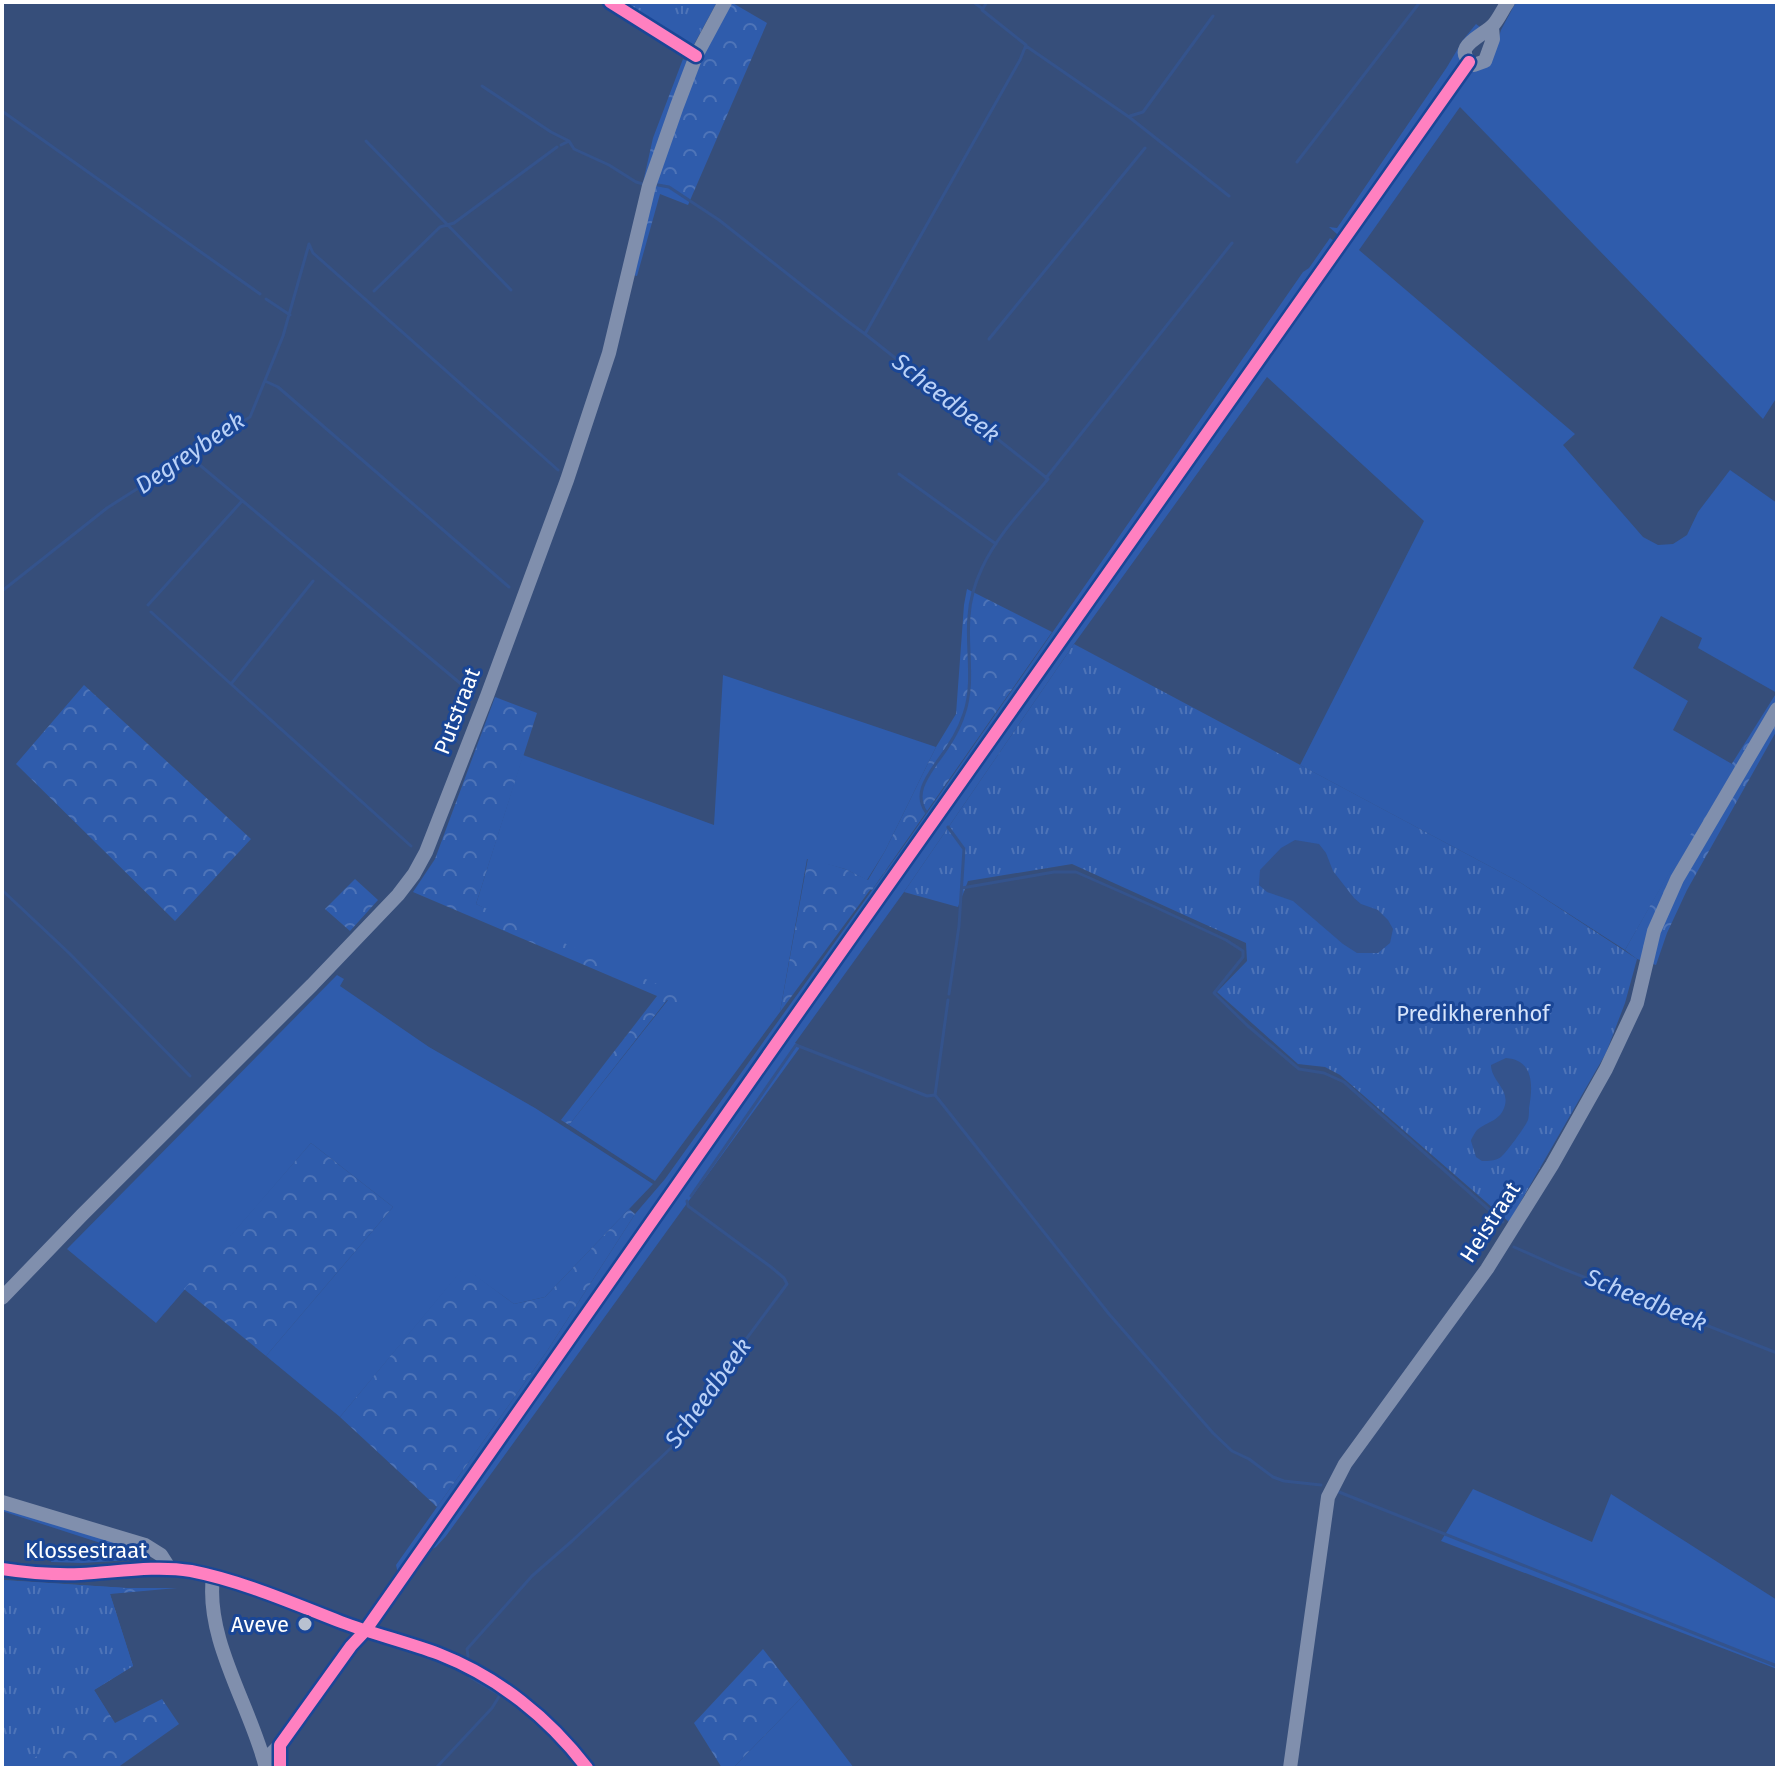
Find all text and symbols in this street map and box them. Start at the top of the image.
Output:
water label: Scheedbeek [886,347,1005,449]
water label: Degreybeek [130,406,250,500]
street label: Putstraat [428,664,486,758]
park label: Predikherenhof [1396,1000,1551,1027]
street label: Heistraat [1454,1177,1526,1267]
water label: Scheedbeek [1580,1263,1711,1337]
water label: Scheedbeek [658,1333,757,1454]
street label: Klossestraat [25,1537,147,1564]
place label: Aveve [231,1611,289,1638]
marker: Aveve [296,1615,314,1633]

